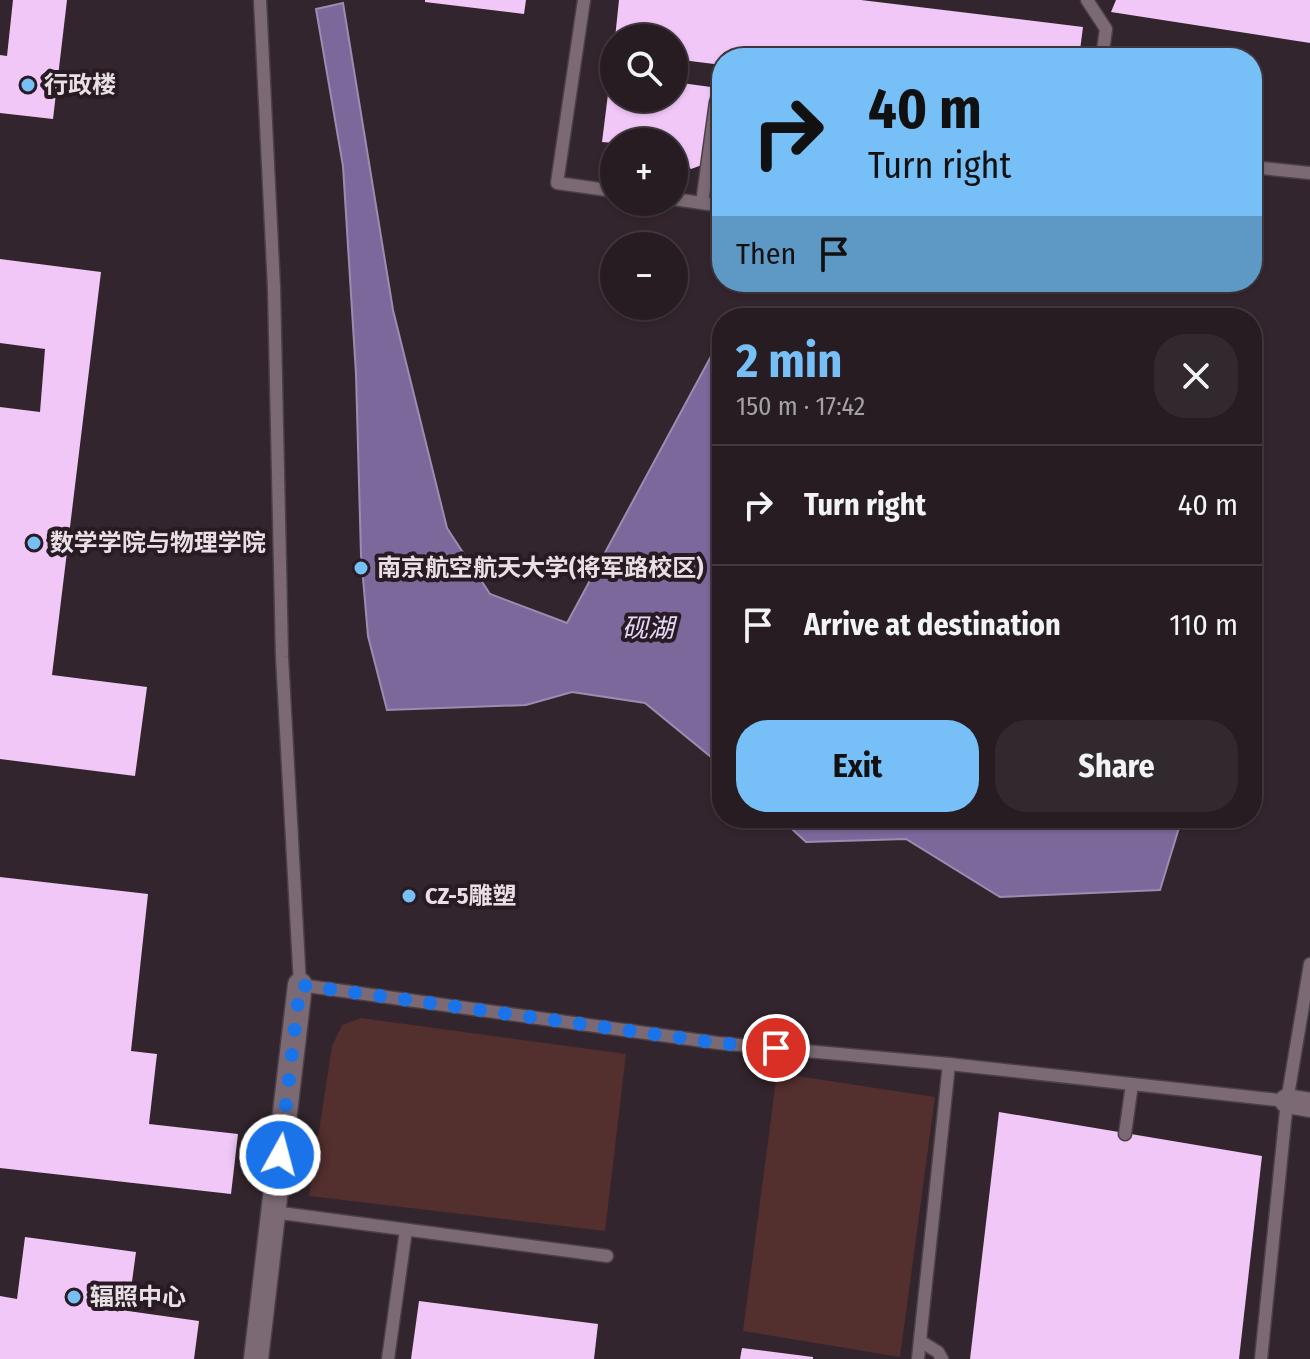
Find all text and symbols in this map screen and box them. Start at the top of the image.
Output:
map controls [600,24,688,320]
button: search [600,24,688,112]
place label: 行政楼 [44,71,116,99]
marker: 行政楼 [19,76,37,94]
text: 40 m [868,76,982,143]
icon: right [736,80,840,184]
button: + [600,128,688,216]
text: Turn right [868,144,1011,188]
button: − [600,232,688,320]
icon: arrive [812,232,856,276]
text: Then [736,236,796,272]
text: 2 min [736,332,842,390]
button: close [1154,334,1238,418]
text: 150 m · 17:42 [736,391,865,422]
icon: right [736,483,780,527]
text: Turn right [804,487,926,523]
text: 40 m [1178,487,1238,523]
place label: 数学学院与物理学院 [50,529,266,557]
marker: 数学学院与物理学院 [25,534,43,552]
place label: 南京航空航天大学(将军路校区) [377,554,703,582]
marker: 南京航空航天大学(将军路校区) [352,559,370,577]
icon: arrive [736,603,780,647]
text: Arrive at destination [804,607,1061,643]
text: 110 m [1169,607,1238,643]
water label: 砚湖 [622,613,678,644]
button: Exit [736,720,979,812]
button: Share [995,720,1238,812]
place label: CZ-5雕塑 [425,882,517,910]
marker: CZ-5雕塑 [400,887,418,905]
pin [742,1014,810,1082]
icon: arrive [754,1026,798,1070]
position arrow [238,1113,322,1197]
place label: 辐照中心 [90,1283,186,1311]
marker: 辐照中心 [65,1288,83,1306]

